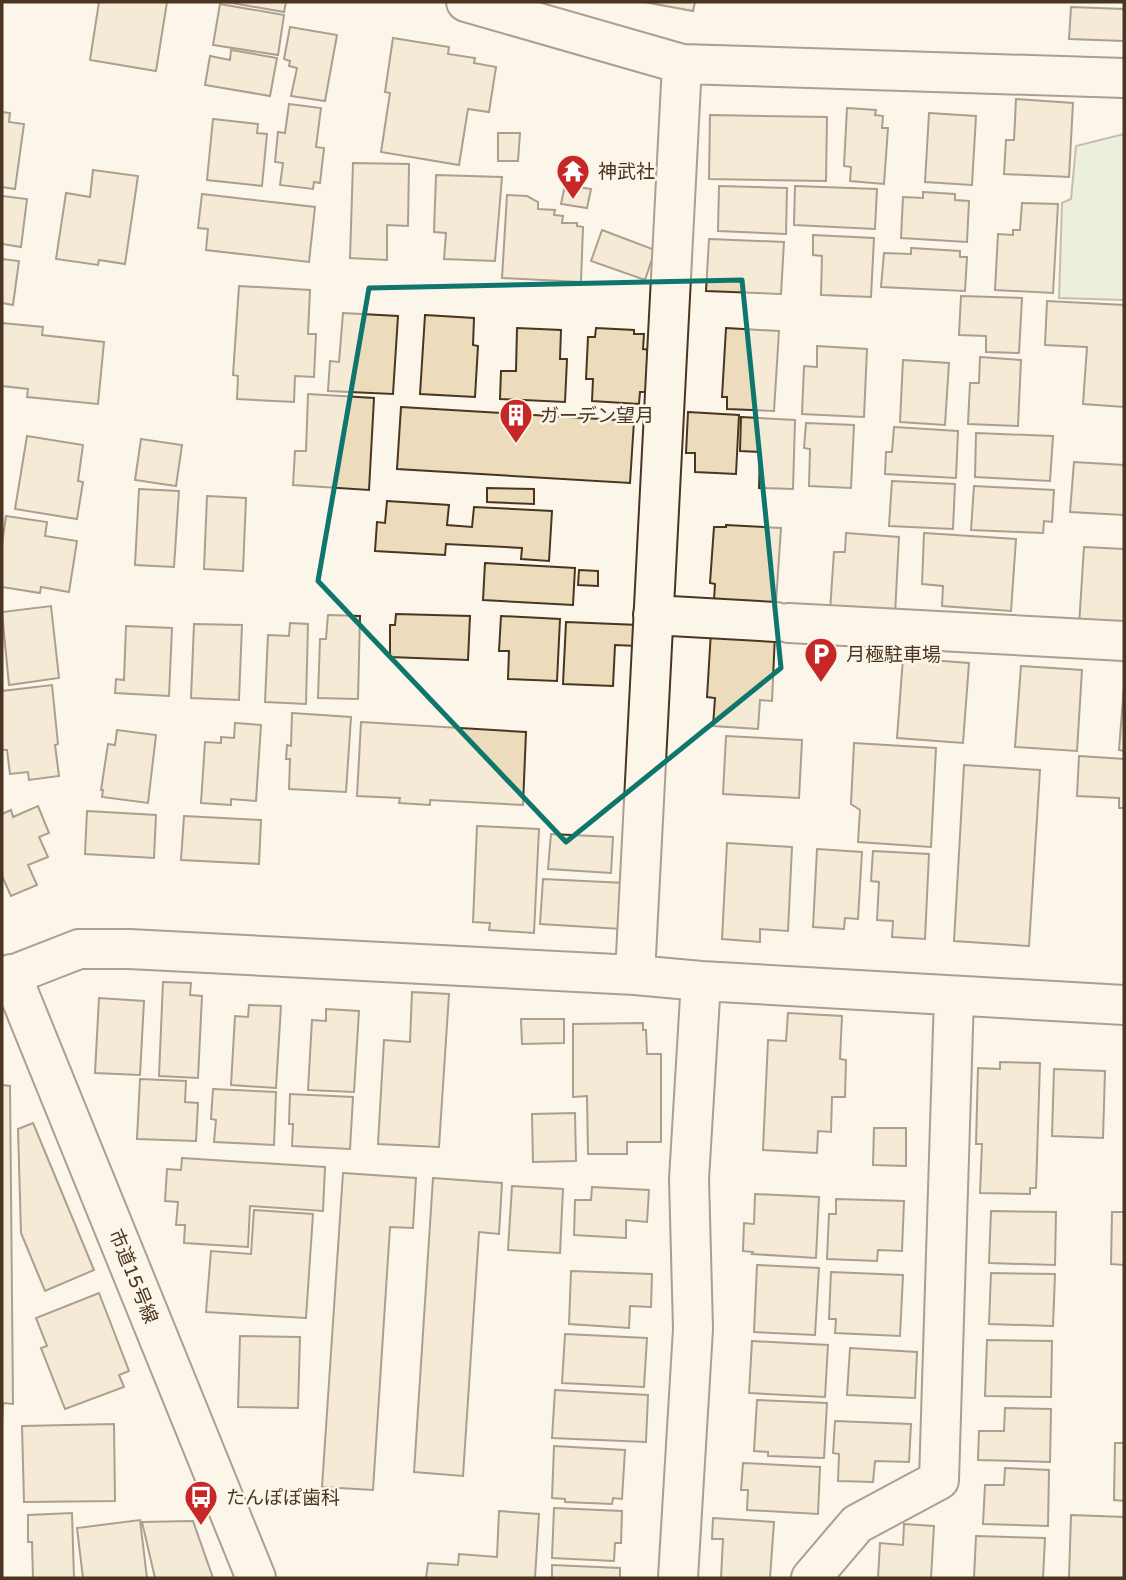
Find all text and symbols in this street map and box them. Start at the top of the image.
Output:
temple icon: 神武社 [554,152,592,201]
place label: 神武社 [598,161,655,183]
building icon: ガーデン望月 [497,396,535,445]
place label: ガーデン望月 [540,405,654,427]
parking icon: 月極駐車場 [802,635,840,684]
place label: 月極駐車場 [846,644,941,666]
street label: 市道15号線 [104,1226,162,1327]
bus stop icon: たんぽぽ歯科 [182,1478,220,1527]
place label: たんぽぽ歯科 [226,1487,340,1509]

